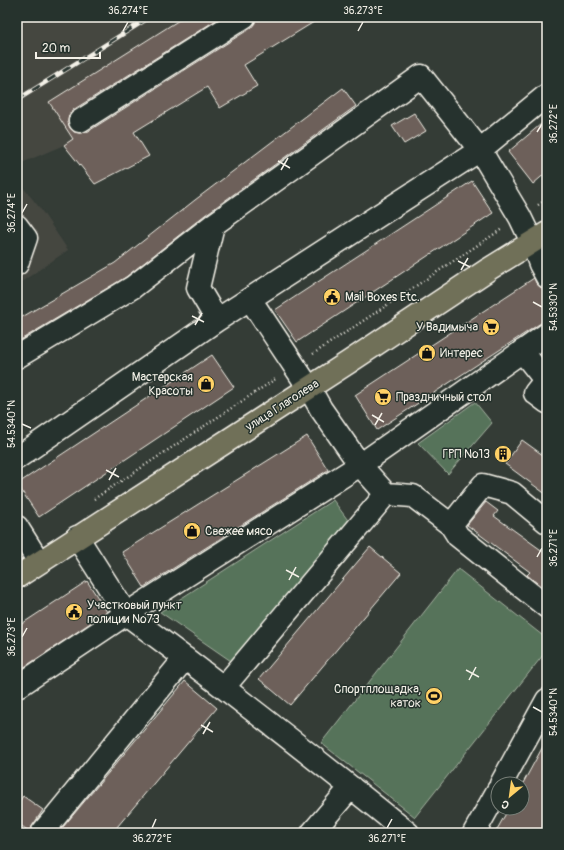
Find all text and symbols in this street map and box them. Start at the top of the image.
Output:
text: 36.274°E [108,5,148,17]
text: 36.273°E [343,5,383,17]
scale bar [36,34,100,60]
text: 20 m [42,41,71,56]
text: 36.272°E [548,104,560,144]
text: 36.274°E [6,193,18,233]
text: 54.5330°N [548,283,560,331]
public building icon: Mail Boxes Etc. [322,287,342,307]
place label: Mail Boxes Etc. [345,290,420,305]
supermarket icon: У Вадимыча [481,317,501,337]
place label: У Вадимыча [416,320,478,335]
shop icon: Интерес [417,343,437,363]
place label: Интерес [440,346,483,361]
place label: Мастерская Красоты [132,370,193,399]
shop icon: Мастерская Красоты [196,374,216,394]
street label: улица Глаголева [242,376,322,435]
supermarket icon: Праздничный стол [373,387,393,407]
place label: Праздничный стол [396,390,492,405]
text: 54.5340°N [6,400,18,448]
building icon: ГРП №13 [493,444,513,464]
place label: ГРП №13 [443,447,490,462]
shop icon: Свежее мясо [182,521,202,541]
place label: Свежее мясо [205,524,273,539]
text: 36.271°E [548,529,560,567]
place label: Участковый пункт полиции №73 [87,598,182,627]
public building icon: Участковый пункт полиции №73 [64,602,84,622]
text: 36.273°E [6,617,18,657]
place label: Спортплощадка, каток [334,682,421,711]
sports icon: Спортплощадка, каток [424,686,444,706]
text: 54.5340°N [548,688,560,736]
north arrow [490,776,530,816]
text: С [499,797,512,812]
text: 36.272°E [132,833,172,845]
text: 36.271°E [368,833,406,845]

